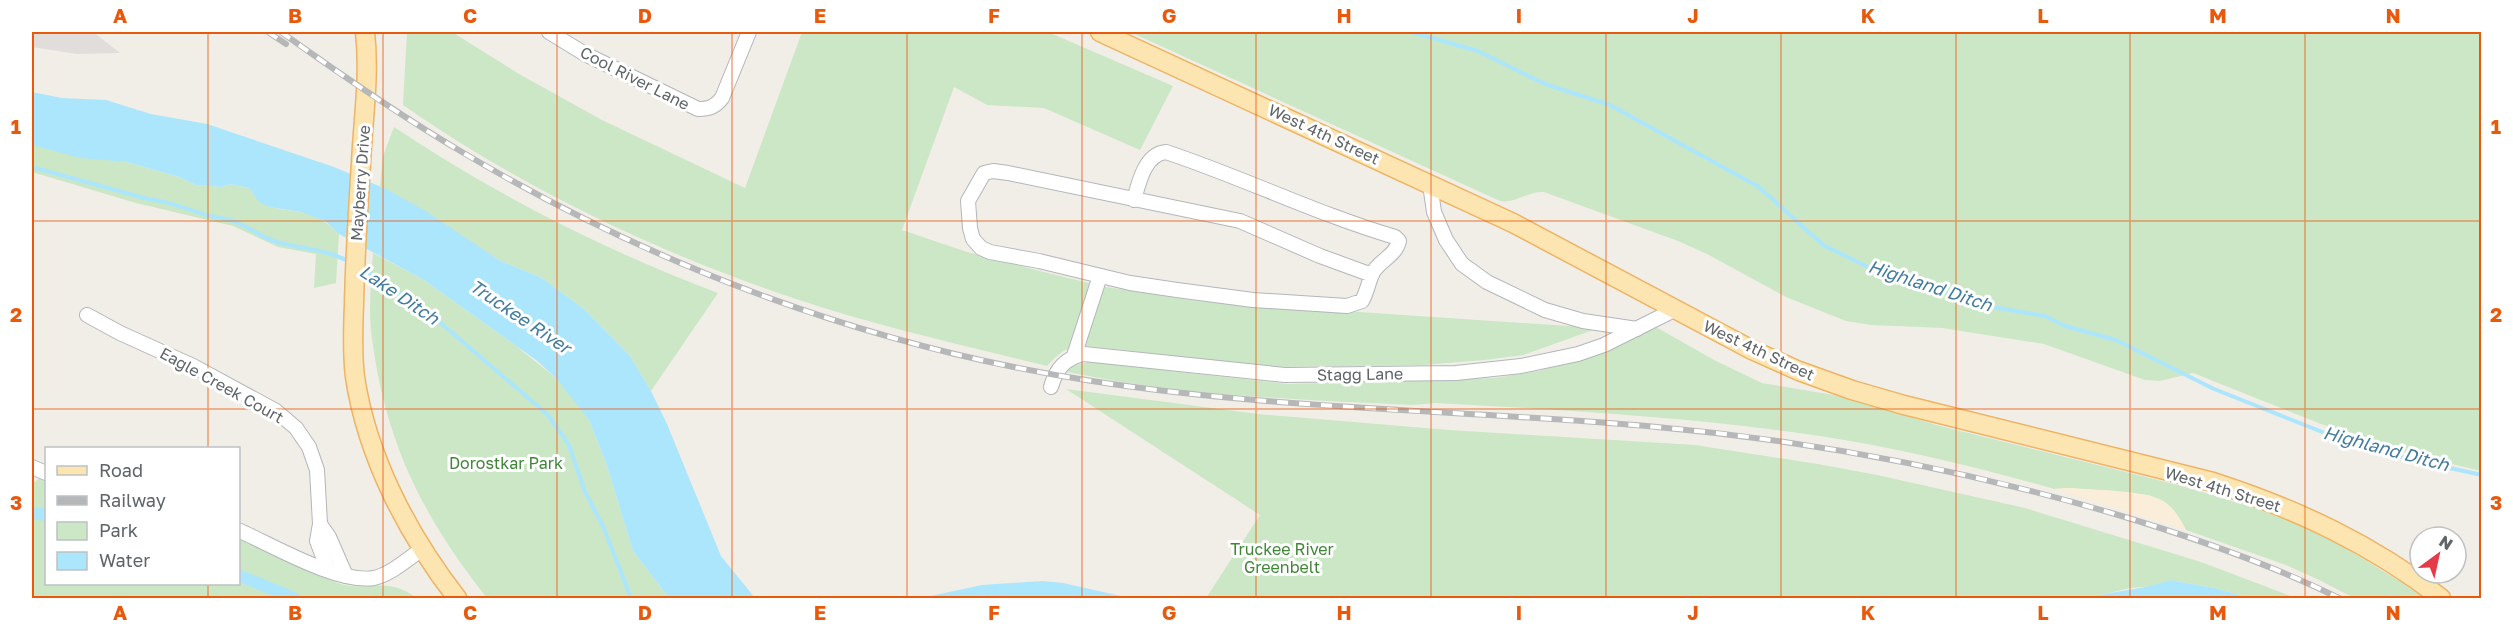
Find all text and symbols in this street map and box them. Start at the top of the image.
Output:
text: A [113,3,127,27]
text: B [288,3,302,27]
text: C [463,3,477,27]
text: D [638,3,652,27]
text: E [814,3,826,27]
text: F [988,3,1000,27]
text: G [1162,3,1176,27]
text: H [1336,3,1352,27]
text: I [1516,3,1522,27]
text: J [1687,3,1699,27]
text: K [1861,3,1876,27]
text: L [2037,3,2049,27]
text: M [2209,3,2227,27]
text: N [2385,3,2401,27]
street label: Cool River Lane [577,42,693,114]
street label: West 4th Street [1265,100,1383,168]
text: 1 [11,114,21,138]
text: 1 [2491,114,2501,138]
street label: Mayberry Drive [346,124,374,242]
water label: Highland Ditch [1866,255,1996,316]
water label: Lake Ditch [356,260,444,329]
water label: Truckee River [466,274,578,360]
text: 2 [10,302,22,326]
text: 2 [2490,302,2502,326]
street label: West 4th Street [1700,316,1818,384]
street label: Eagle Creek Court [157,343,287,427]
street label: Stagg Lane [1317,363,1403,385]
water label: Highland Ditch [2321,421,2452,476]
legend [45,447,240,585]
park label: Dorostkar Park [449,453,563,473]
text: Road [99,459,143,481]
street label: West 4th Street [2163,462,2283,516]
text: Railway [99,489,166,511]
text: 3 [10,490,22,514]
text: 3 [2490,490,2502,514]
text: Park [99,519,138,541]
north arrow [2408,525,2468,585]
text: N [2436,531,2457,554]
park label: Truckee River Greenbelt [1230,539,1334,577]
text: Water [99,549,150,571]
text: A [113,600,127,624]
text: B [288,600,302,624]
text: C [463,600,477,624]
text: D [638,600,652,624]
text: E [814,600,826,624]
text: F [988,600,1000,624]
text: G [1162,600,1176,624]
text: H [1336,600,1352,624]
text: I [1516,600,1522,624]
text: J [1687,600,1699,624]
text: K [1861,600,1876,624]
text: L [2037,600,2049,624]
text: M [2209,600,2227,624]
text: N [2385,600,2401,624]

